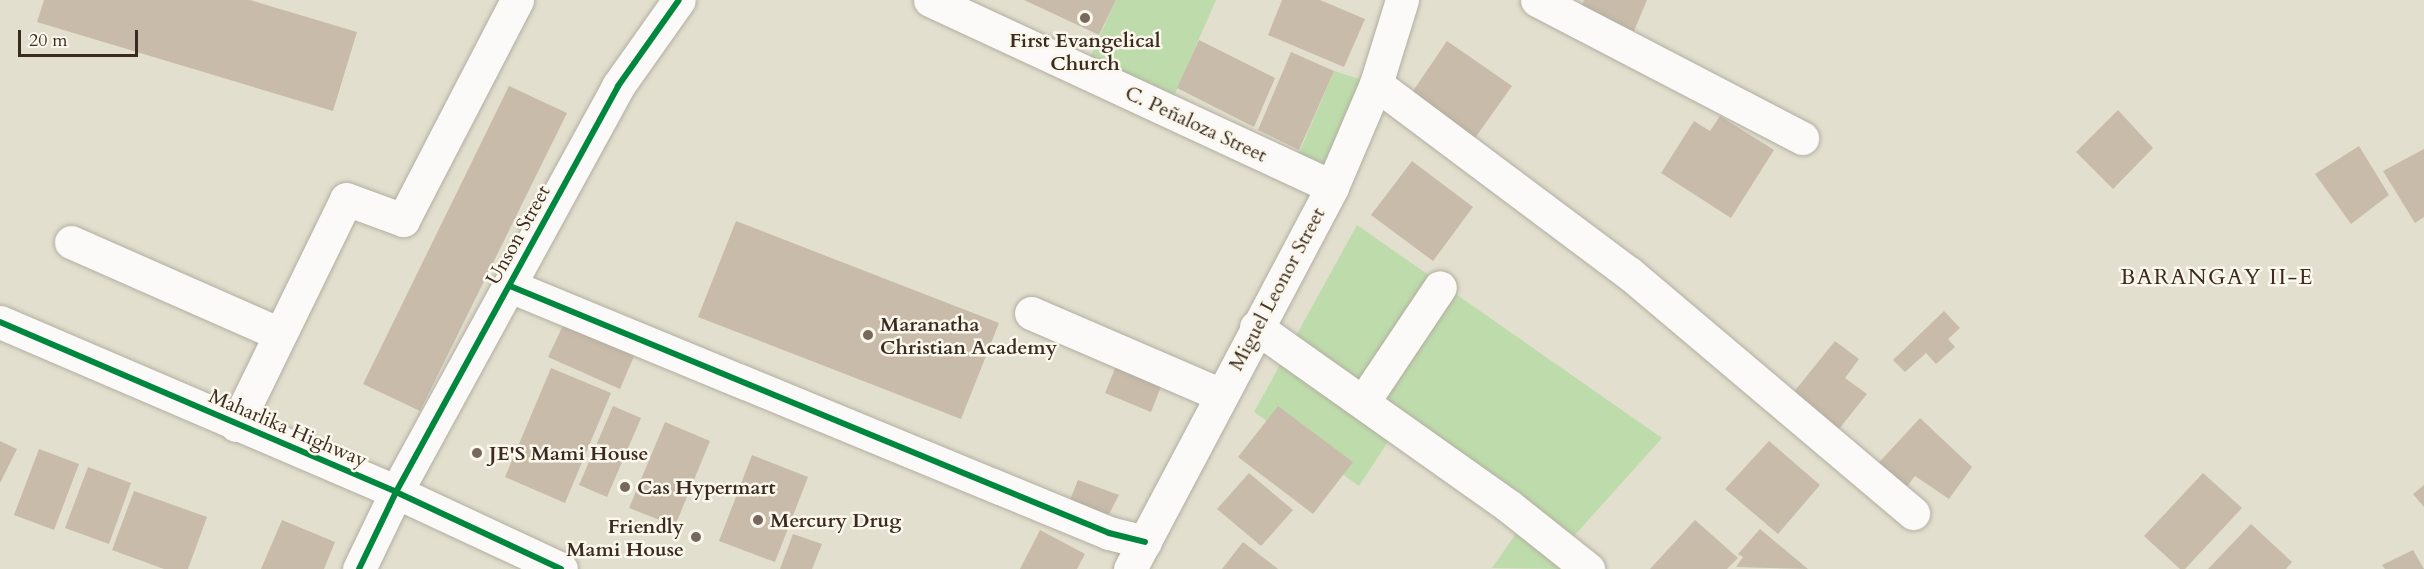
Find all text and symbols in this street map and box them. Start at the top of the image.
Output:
marker: First Evangelical Church [1078,11,1092,25]
scale bar [21,18,141,56]
text: 20 m [29,28,68,53]
place label: First Evangelical Church [1009,28,1161,75]
street label: C. Peñaloza Street [1121,81,1271,167]
street label: Unson Street [481,181,555,289]
street label: Miguel Leonor Street [1224,203,1330,375]
district label: BARANGAY II-E [2120,265,2314,291]
place label: Maranatha Christian Academy [880,312,1057,359]
marker: Maranatha Christian Academy [861,328,875,342]
street label: Maharlika Highway [205,384,371,472]
place label: JE'S Mami House [489,441,648,465]
marker: JE'S Mami House [470,446,484,460]
place label: Cas Hypermart [637,475,776,499]
marker: Cas Hypermart [618,480,632,494]
place label: Mercury Drug [770,508,901,532]
marker: Mercury Drug [751,513,765,527]
place label: Friendly Mami House [566,514,684,561]
marker: Friendly Mami House [689,530,703,544]

